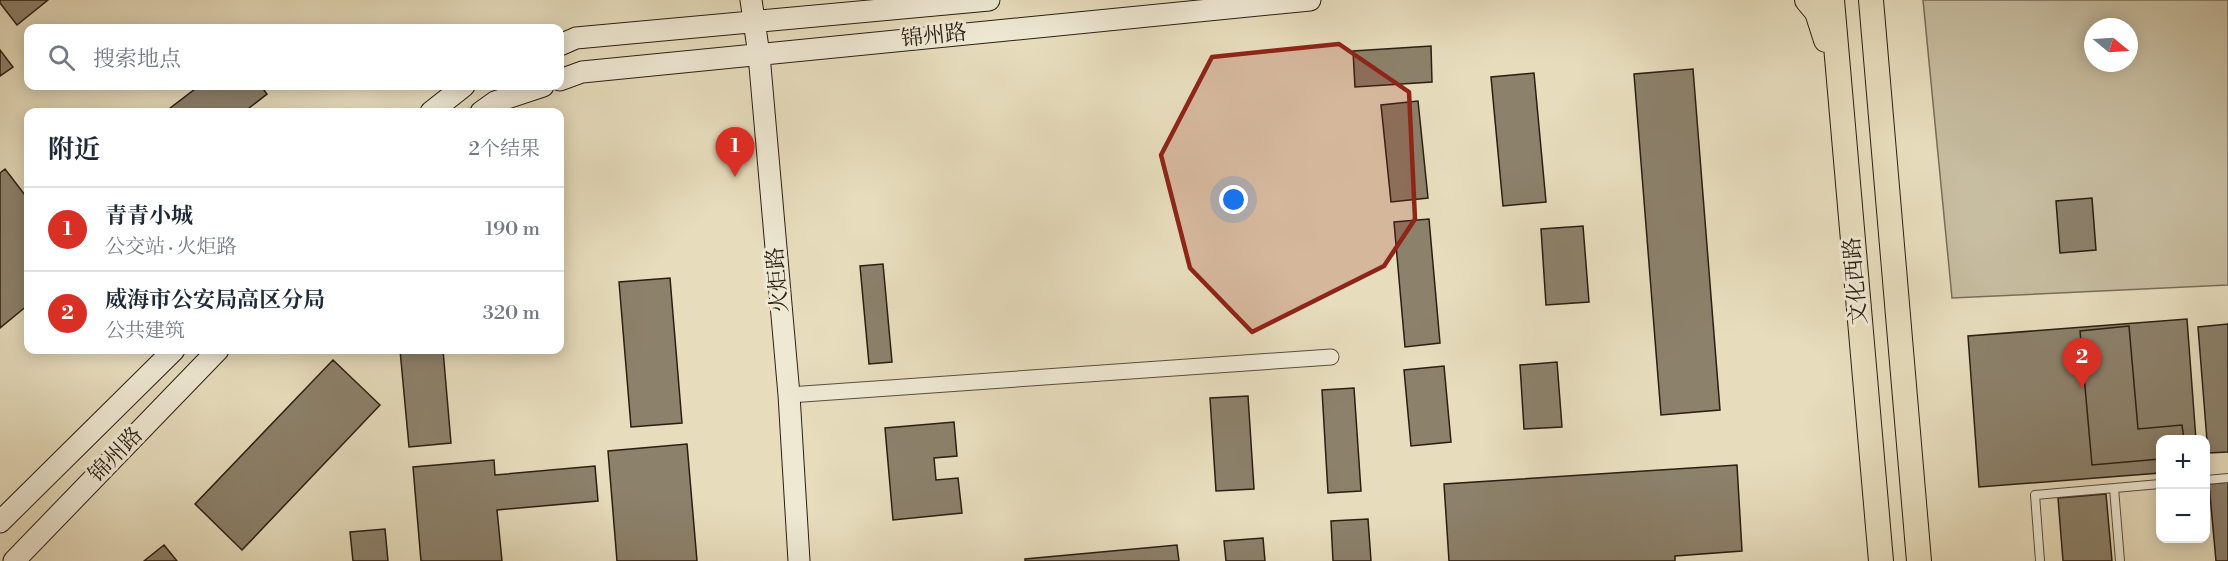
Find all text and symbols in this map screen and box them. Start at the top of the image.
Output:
north arrow [2084,18,2138,72]
street label: 锦州路 [900,19,968,53]
search box [24,24,564,90]
icon: search [45,41,78,74]
text: 搜索地点 [93,46,181,73]
pin: 1 [716,128,754,177]
text: 附近 [48,134,100,166]
text: 2个结果 [469,137,540,162]
your location [1219,185,1248,214]
text: 青青小城 [105,203,193,230]
text: 1 [63,217,72,242]
text: 190 m [485,217,540,242]
text: 公交站 · 火炬路 [105,235,237,260]
street label: 文化西路 [1839,236,1873,326]
street label: 火炬路 [762,246,794,314]
text: 威海市公安局高区分局 [105,287,325,314]
text: 2 [61,301,74,326]
text: 320 m [483,301,540,326]
text: 公共建筑 [105,319,185,344]
pin: 2 [2062,338,2102,388]
street label: 锦州路 [83,422,149,488]
map controls [2156,435,2210,543]
button: + [2156,435,2210,489]
button: − [2156,489,2210,543]

